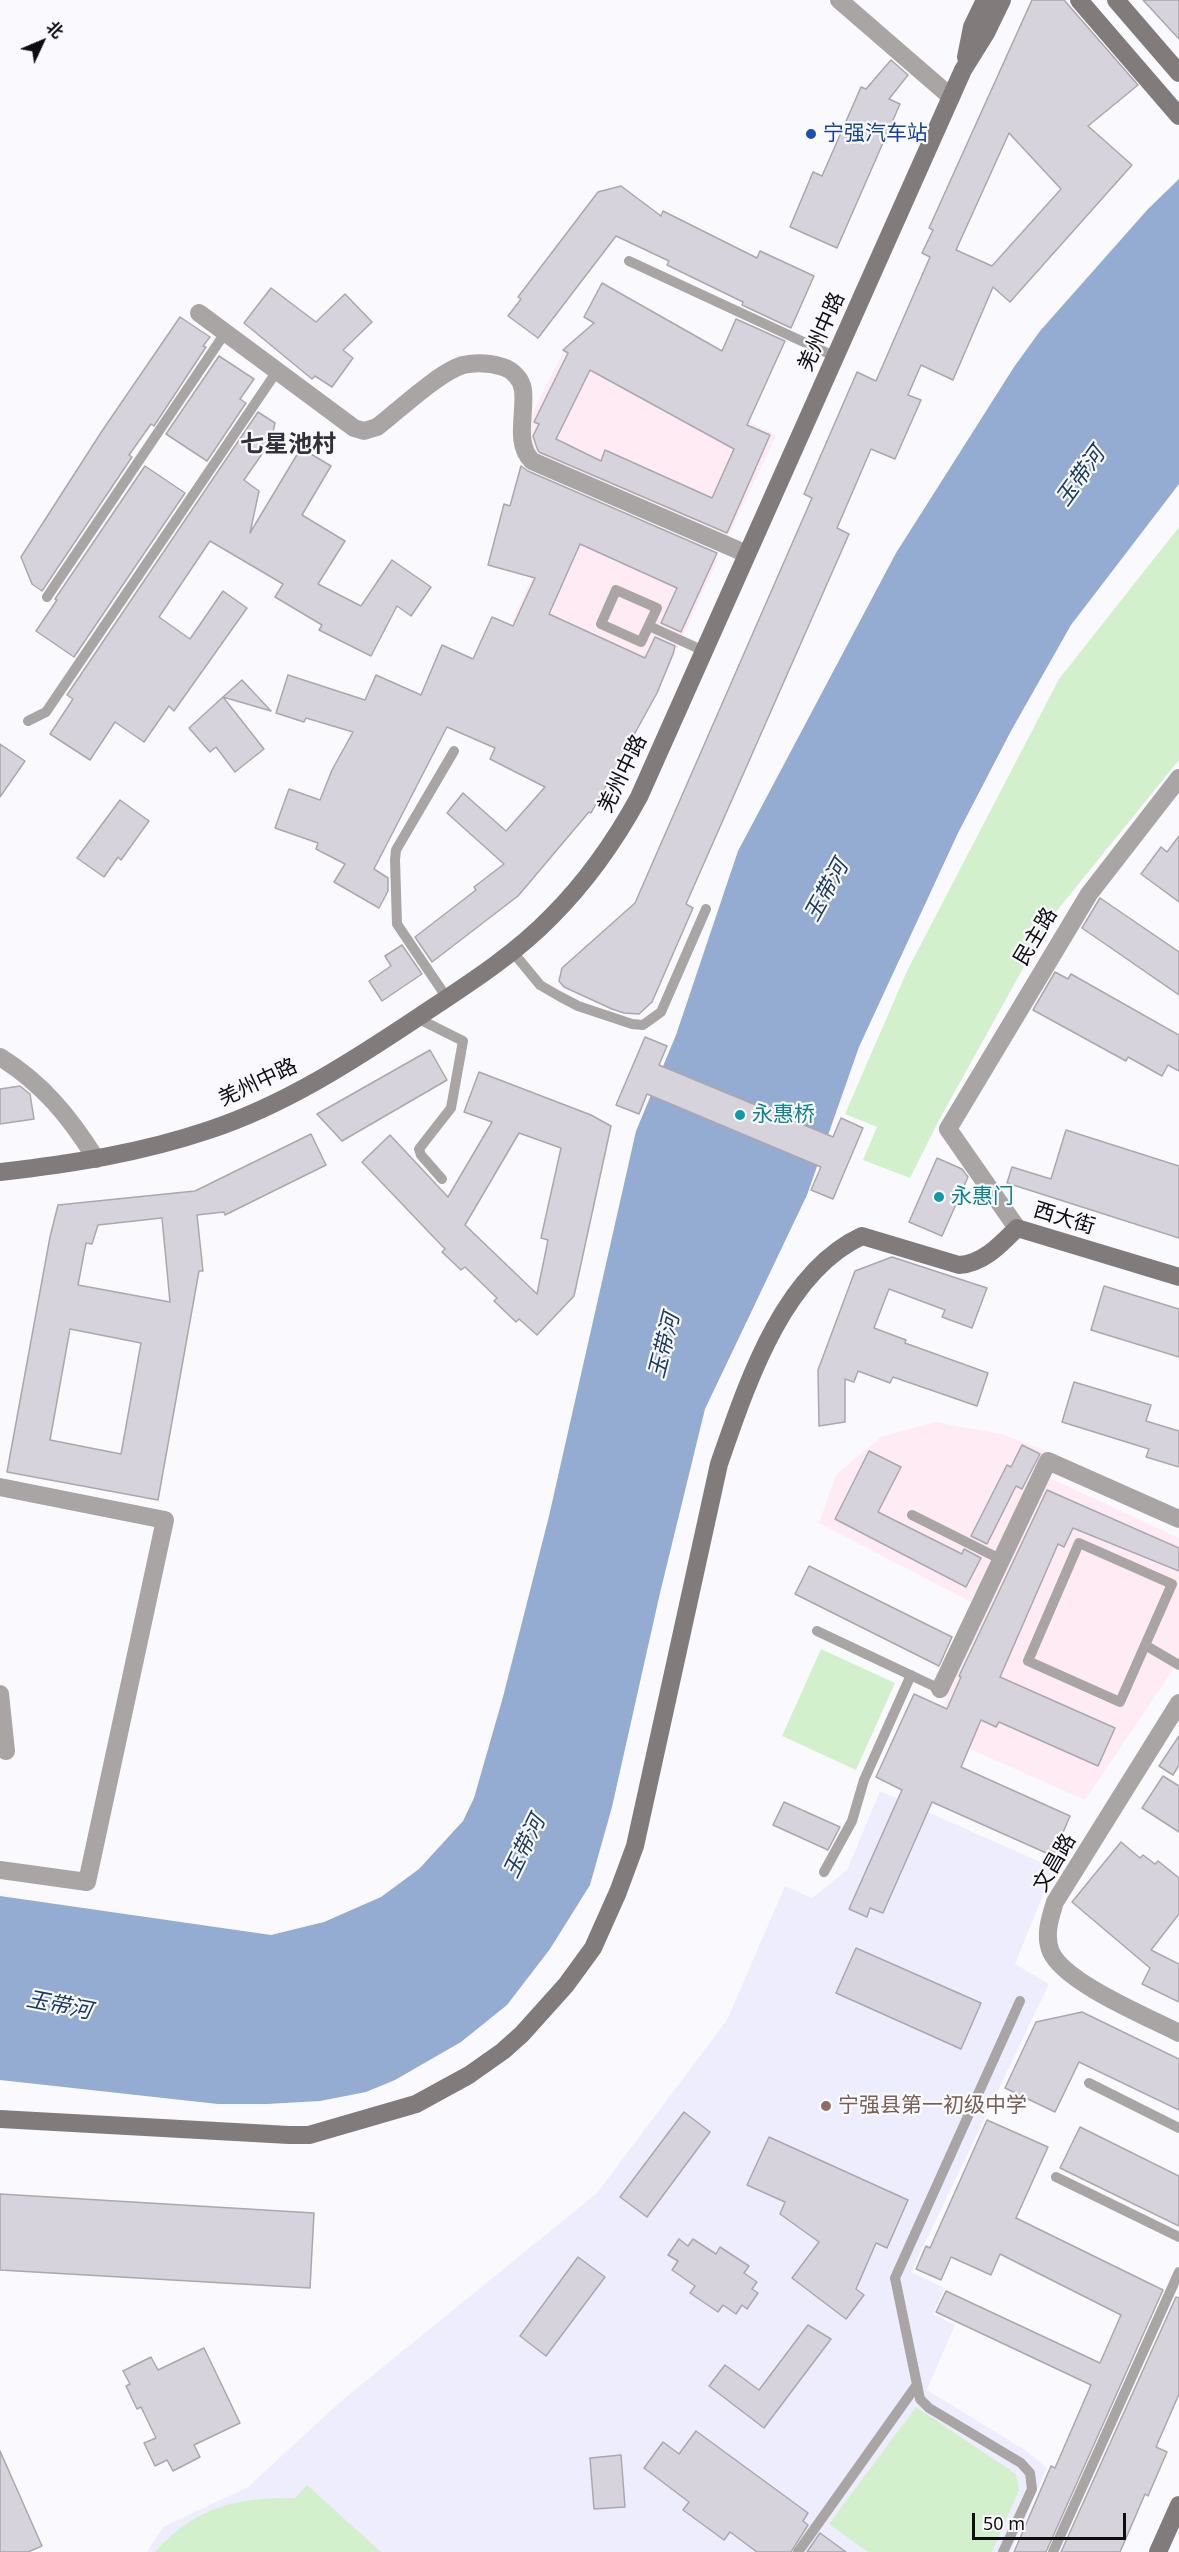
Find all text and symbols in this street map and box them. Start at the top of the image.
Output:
north arrow [12,12,72,72]
text: 北 [41,16,68,43]
place label: 宁强汽车站 [823,121,928,147]
marker: 宁强汽车站 [804,127,818,141]
street label: 羌州中路 [793,289,851,375]
district label: 七星池村 [240,431,336,459]
water label: 玉带河 [1051,443,1111,511]
street label: 羌州中路 [593,731,653,817]
water label: 玉带河 [799,856,855,926]
street label: 民主路 [1009,904,1063,970]
street label: 羌州中路 [215,1054,301,1112]
place label: 永惠桥 [752,1102,815,1128]
marker: 永惠桥 [733,1108,747,1122]
place label: 永惠门 [951,1184,1014,1210]
marker: 永惠门 [932,1190,946,1204]
street label: 西大街 [1030,1198,1098,1240]
water label: 玉带河 [644,1311,686,1381]
water label: 玉带河 [499,1812,551,1882]
street label: 文昌路 [1028,1829,1082,1897]
water label: 玉带河 [24,1987,94,2025]
place label: 宁强县第一初级中学 [838,2093,1027,2119]
marker: 宁强县第一初级中学 [819,2099,833,2113]
scale bar [975,2501,1130,2539]
text: 50 m [983,2511,1025,2535]

